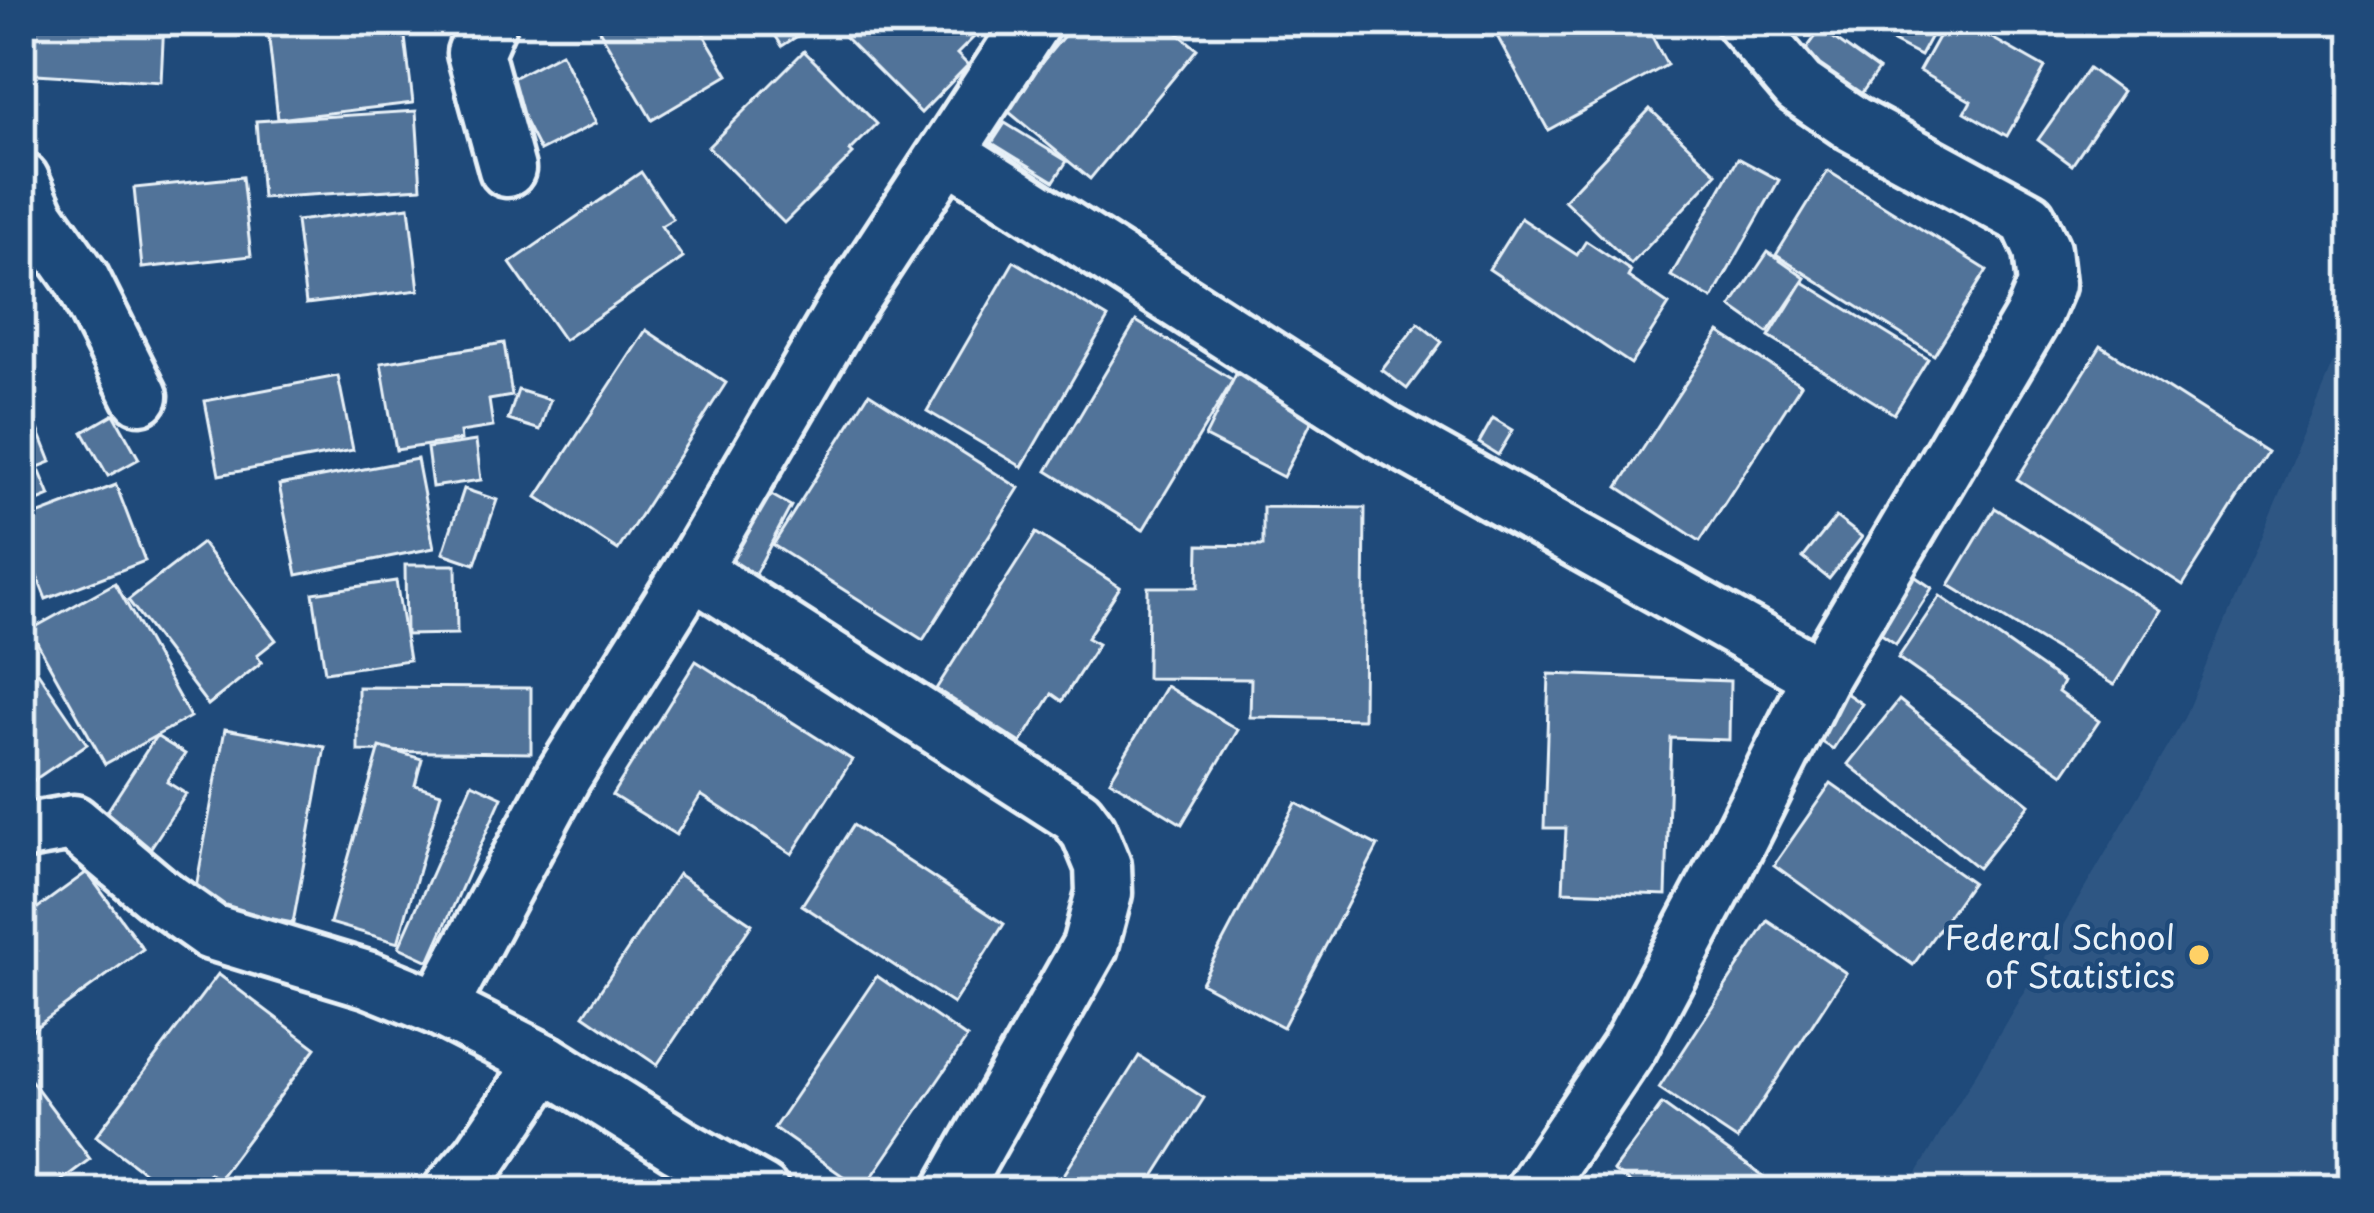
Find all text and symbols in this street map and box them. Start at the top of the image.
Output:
place label: Federal School of Statistics [1944,911,2175,999]
marker: Federal School of Statistics [2186,942,2212,968]

